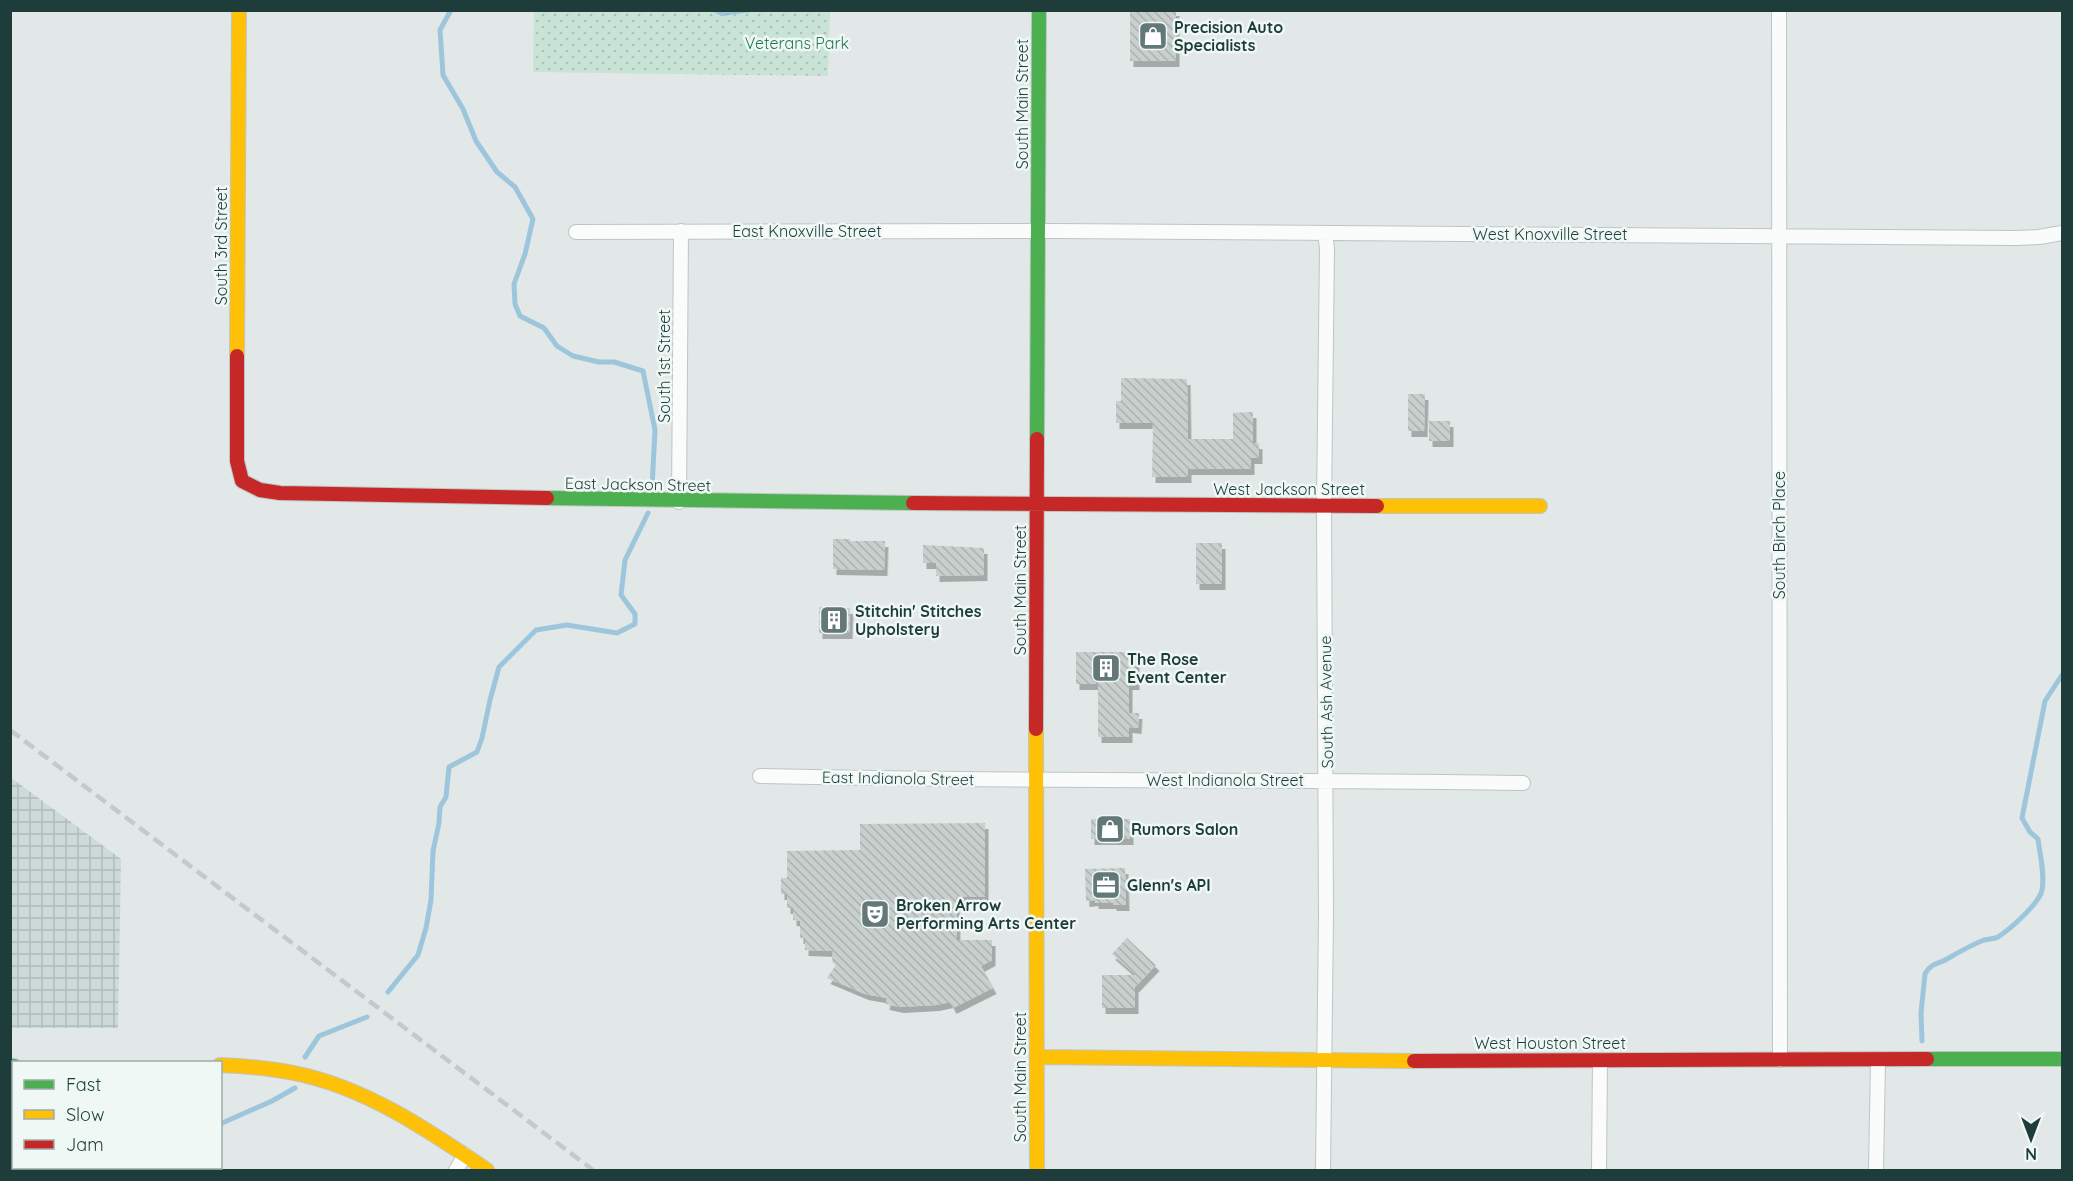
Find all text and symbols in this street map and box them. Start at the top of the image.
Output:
place label: Precision Auto Specialists [1174,17,1283,55]
shop icon: Precision Auto Specialists [1137,20,1169,52]
park label: Veterans Park [745,33,849,53]
street label: South Main Street [1012,39,1032,169]
street label: South 3rd Street [211,187,231,305]
street label: East Knoxville Street [732,221,882,241]
street label: West Knoxville Street [1473,224,1627,244]
street label: South 1st Street [654,309,674,423]
street label: South Birch Place [1769,471,1789,599]
street label: East Jackson Street [565,473,711,495]
street label: West Jackson Street [1213,479,1365,499]
street label: South Main Street [1010,525,1030,655]
place label: Stitchin' Stitches Upholstery [855,601,982,639]
building icon: Stitchin' Stitches Upholstery [818,604,850,636]
street label: South Ash Avenue [1315,635,1337,769]
place label: The Rose Event Center [1127,649,1227,687]
building icon: The Rose Event Center [1090,652,1122,684]
street label: East Indianola Street [822,767,974,789]
street label: West Indianola Street [1146,770,1304,790]
shop icon: Rumors Salon [1094,813,1126,845]
place label: Rumors Salon [1131,819,1238,839]
office icon: Glenn's API [1090,869,1122,901]
place label: Glenn's API [1127,875,1211,895]
place label: Broken Arrow Performing Arts Center [896,895,1076,933]
theatre icon: Broken Arrow Performing Arts Center [859,898,891,930]
street label: South Main Street [1010,1012,1030,1142]
street label: West Houston Street [1474,1033,1626,1053]
legend [12,1061,222,1169]
text: Fast [66,1073,101,1096]
text: Slow [66,1103,104,1126]
north arrow [2001,1109,2061,1169]
text: Jam [66,1133,104,1156]
text: N [2025,1144,2037,1164]

